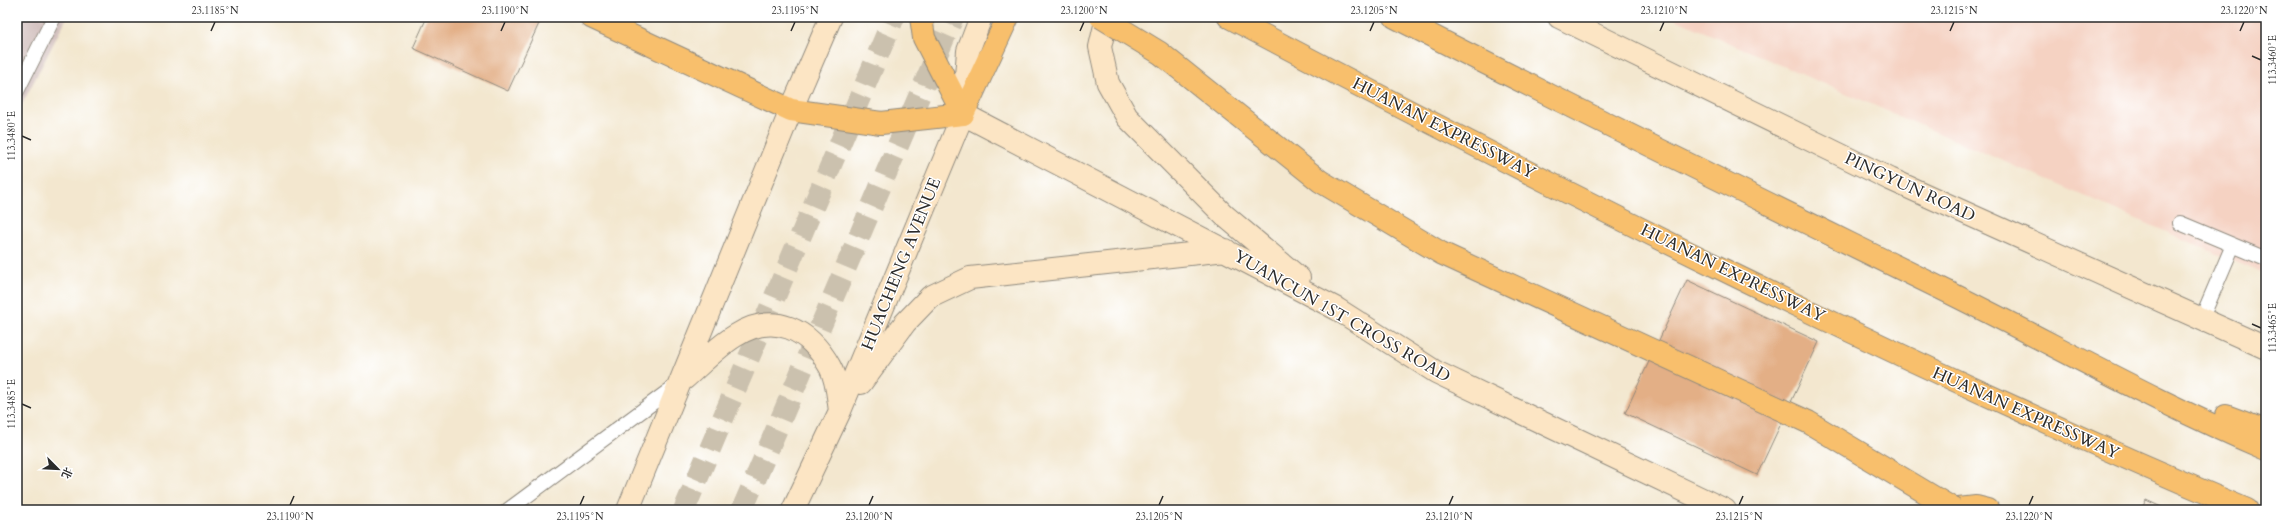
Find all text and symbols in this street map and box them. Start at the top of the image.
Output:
text: 23.1185°N [192,4,239,18]
text: 23.1190°N [482,4,529,18]
text: 23.1195°N [772,4,819,18]
text: 23.1200°N [1061,4,1108,18]
text: 23.1205°N [1351,4,1398,18]
text: 23.1210°N [1641,4,1688,18]
text: 23.1215°N [1931,4,1978,18]
text: 23.1220°N [2221,4,2268,18]
text: 113.3460°E [2266,35,2280,85]
street label: HUANAN EXPRESSWAY [1349,72,1540,184]
text: 113.3480°E [5,111,19,161]
street label: PINGYUN ROAD [1841,147,1979,227]
street label: HUACHENG AVENUE [856,174,946,354]
street label: HUANAN EXPRESSWAY [1637,218,1829,328]
street label: YUANCUN 1ST CROSS ROAD [1229,244,1455,388]
text: 113.3465°E [2266,303,2280,353]
street label: HUANAN EXPRESSWAY [1929,361,2124,465]
text: 113.3485°E [5,379,19,429]
north arrow [38,449,78,489]
text: 北 [58,465,76,481]
text: 23.1190°N [267,510,314,524]
text: 23.1195°N [557,510,604,524]
text: 23.1200°N [846,510,893,524]
text: 23.1205°N [1136,510,1183,524]
text: 23.1210°N [1426,510,1473,524]
text: 23.1215°N [1716,510,1763,524]
text: 23.1220°N [2006,510,2053,524]

